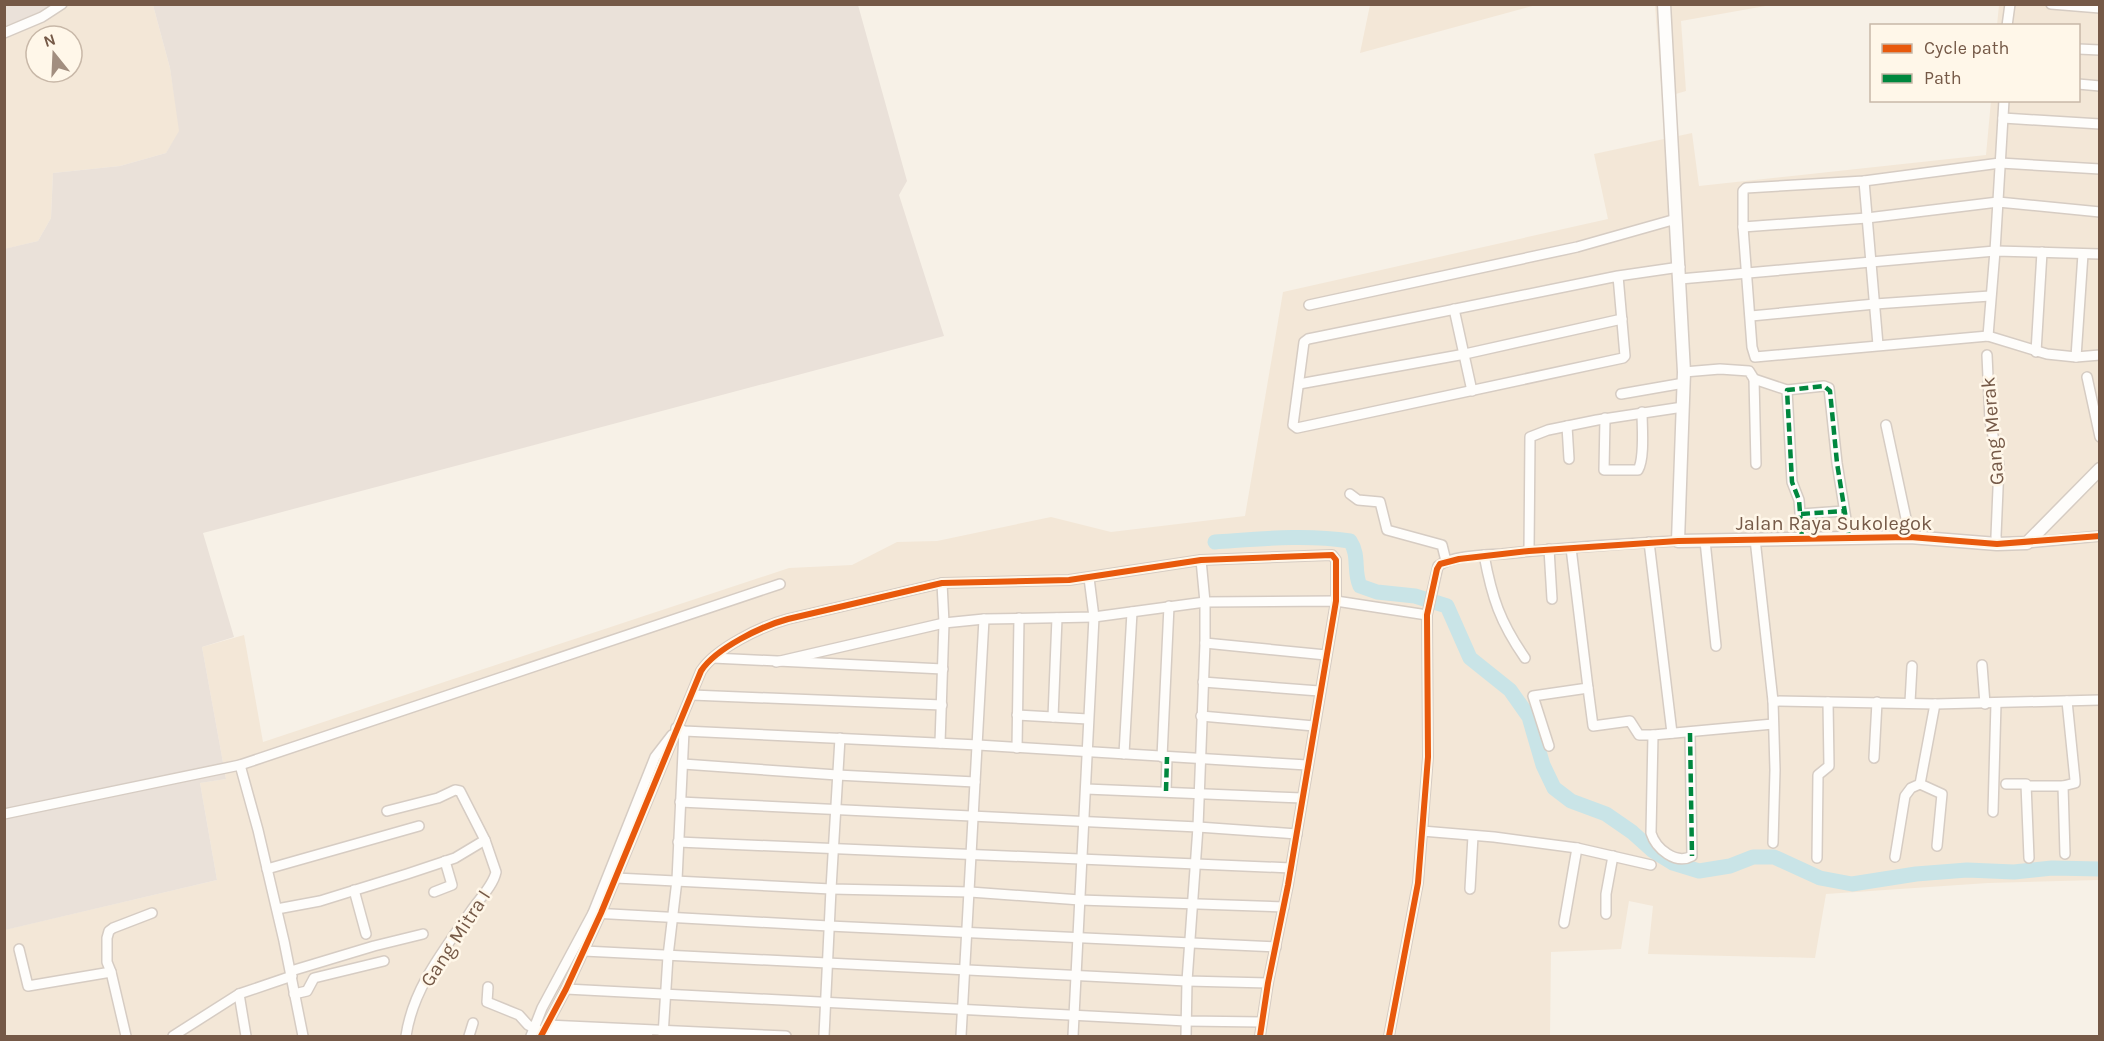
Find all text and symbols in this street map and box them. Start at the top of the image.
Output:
north arrow [24,24,84,84]
legend [1870,24,2080,102]
text: N [41,29,58,51]
text: Cycle path [1924,37,2009,59]
text: Path [1924,67,1962,89]
street label: Gang Merak [1976,376,2009,486]
street label: Jalan Raya Sukolegok [1736,512,1932,535]
street label: Gang Mitra I [416,885,495,991]

